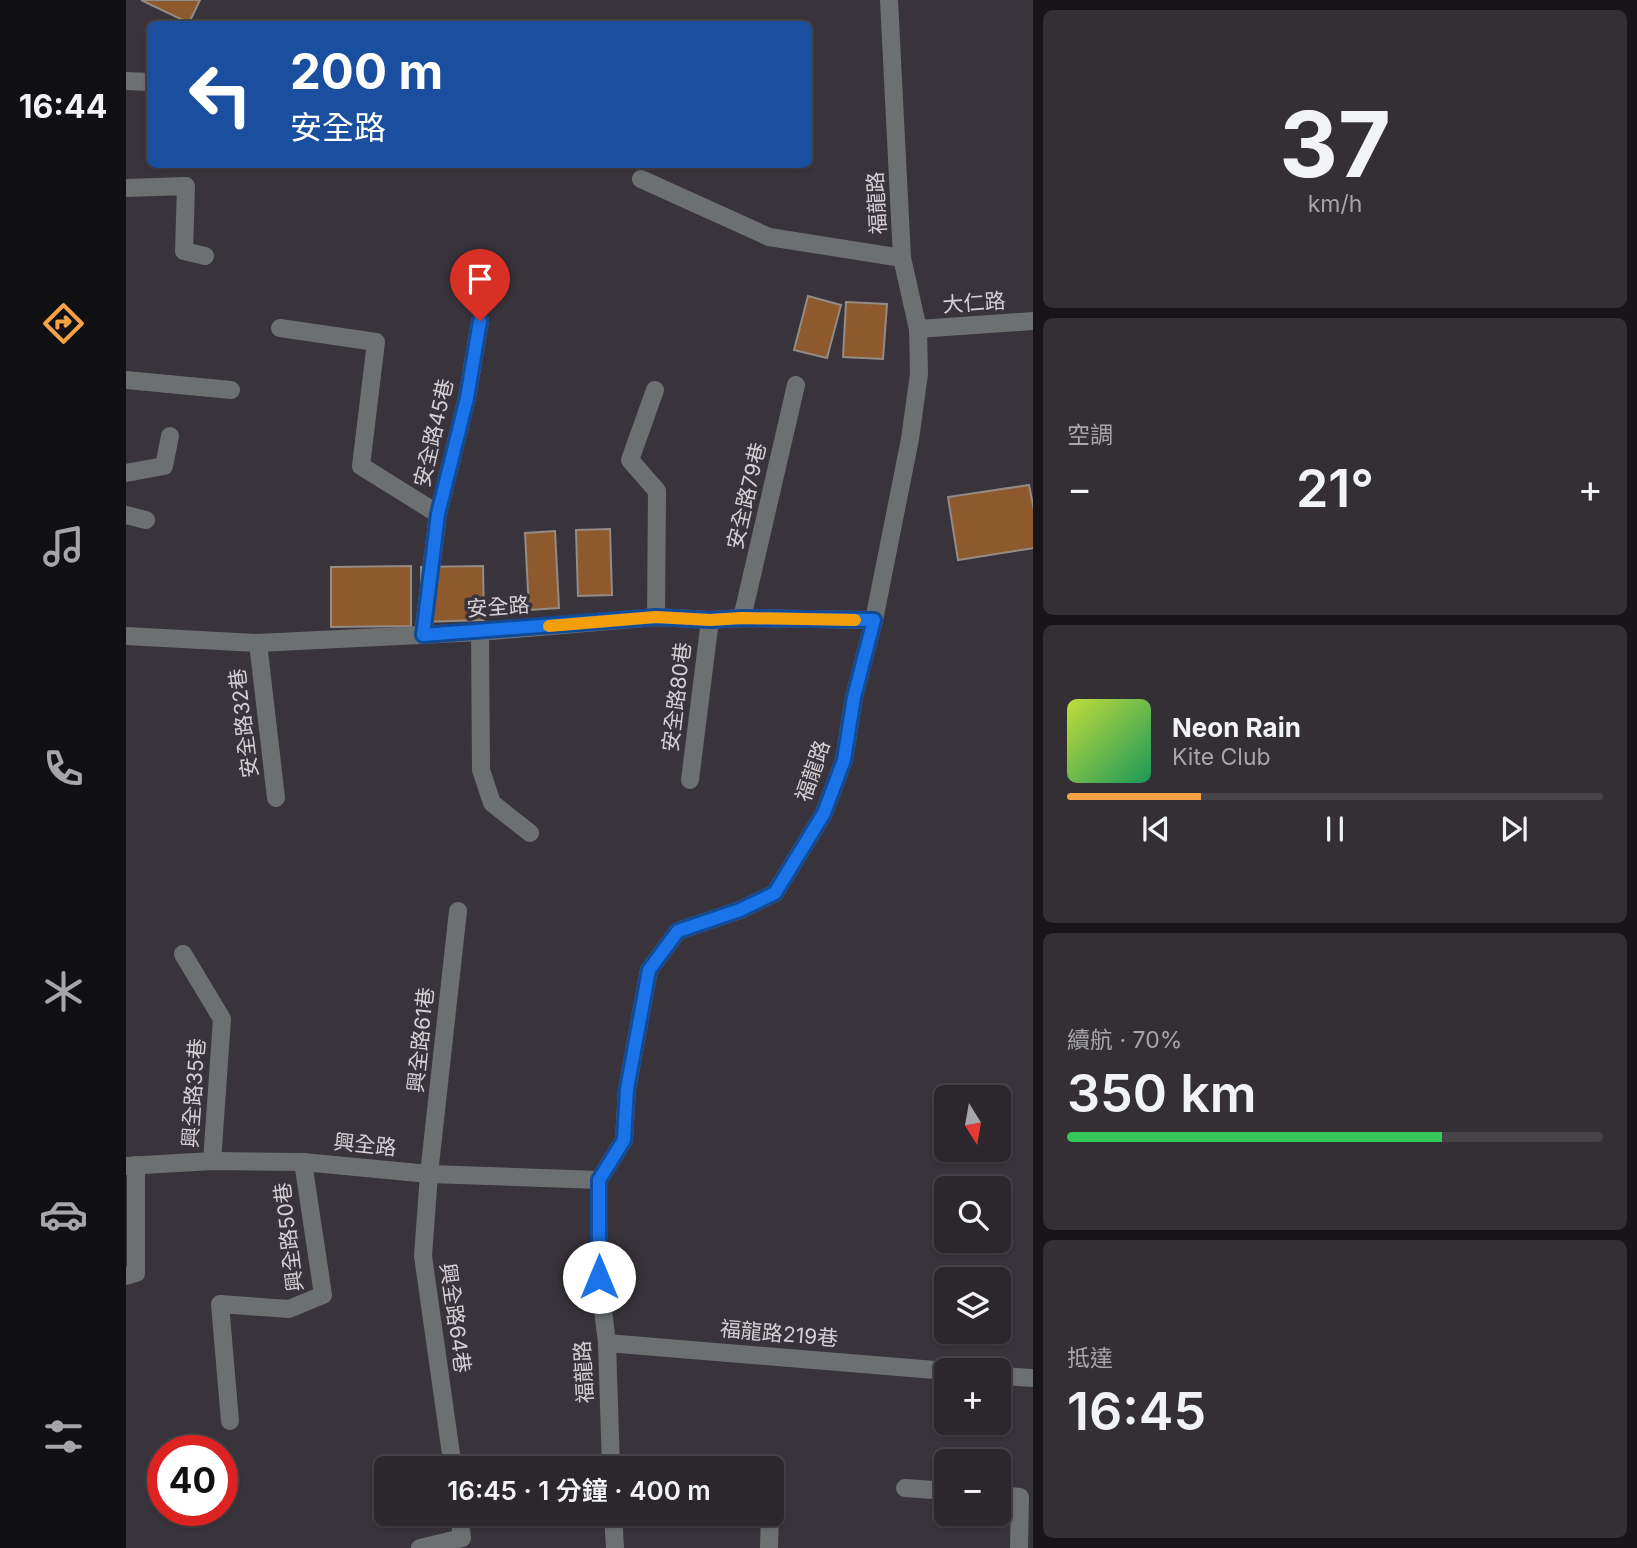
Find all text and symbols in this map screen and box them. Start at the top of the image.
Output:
text: 200 m [290,42,443,101]
icon: left [175,49,266,140]
text: 16:44 [19,87,107,126]
text: 37 [1279,89,1391,199]
text: 安全路 [290,108,386,147]
street label: 福龍路 [862,171,891,235]
text: km/h [1308,190,1362,218]
pin [450,249,510,321]
icon: arrive [461,260,499,298]
street label: 大仁路 [942,288,1006,317]
icon: directions [39,299,88,348]
street label: 安全路45巷 [409,376,458,489]
text: 空調 [1067,421,1113,449]
street label: 安全路79巷 [722,440,771,552]
text: 21° [1296,457,1374,520]
text: − [1067,465,1092,511]
text: + [1578,465,1603,511]
icon: music [39,522,88,571]
street label: 安全路 [466,592,530,621]
street label: 安全路80巷 [657,641,696,753]
street label: 安全路32巷 [224,667,263,779]
text: Neon Rain [1172,712,1301,743]
street label: 福龍路 [790,737,835,805]
text: Kite Club [1172,743,1271,771]
icon: phone [39,744,88,793]
icon: previous [1137,810,1175,848]
icon: pause [1316,810,1354,848]
icon: next [1495,810,1533,848]
icon: climate [39,967,88,1016]
street label: 興全路61巷 [403,986,438,1094]
text: 續航 · 70% [1067,1026,1182,1054]
street label: 興全路35巷 [177,1037,210,1149]
text: 350 km [1067,1062,1257,1125]
north arrow [934,1085,1012,1162]
map controls [934,1085,1011,1526]
street label: 興全路 [332,1129,398,1160]
button: search [934,1176,1011,1253]
street label: 興全路50巷 [269,1181,308,1293]
icon: car [39,1190,88,1239]
position arrow [562,1240,636,1314]
street label: 興全路64巷 [435,1261,476,1374]
button: layers [934,1267,1011,1344]
street label: 福龍路219巷 [719,1316,839,1351]
street label: 福龍路 [569,1340,598,1404]
text: 抵達 [1067,1344,1113,1372]
button: + [934,1358,1011,1435]
text: 16:45 [1067,1380,1206,1443]
icon: filters [39,1412,88,1461]
speed limit sign: 40 [147,1435,238,1526]
button: − [934,1449,1011,1526]
text: 16:45 · 1 分鐘 · 400 m [447,1475,711,1506]

